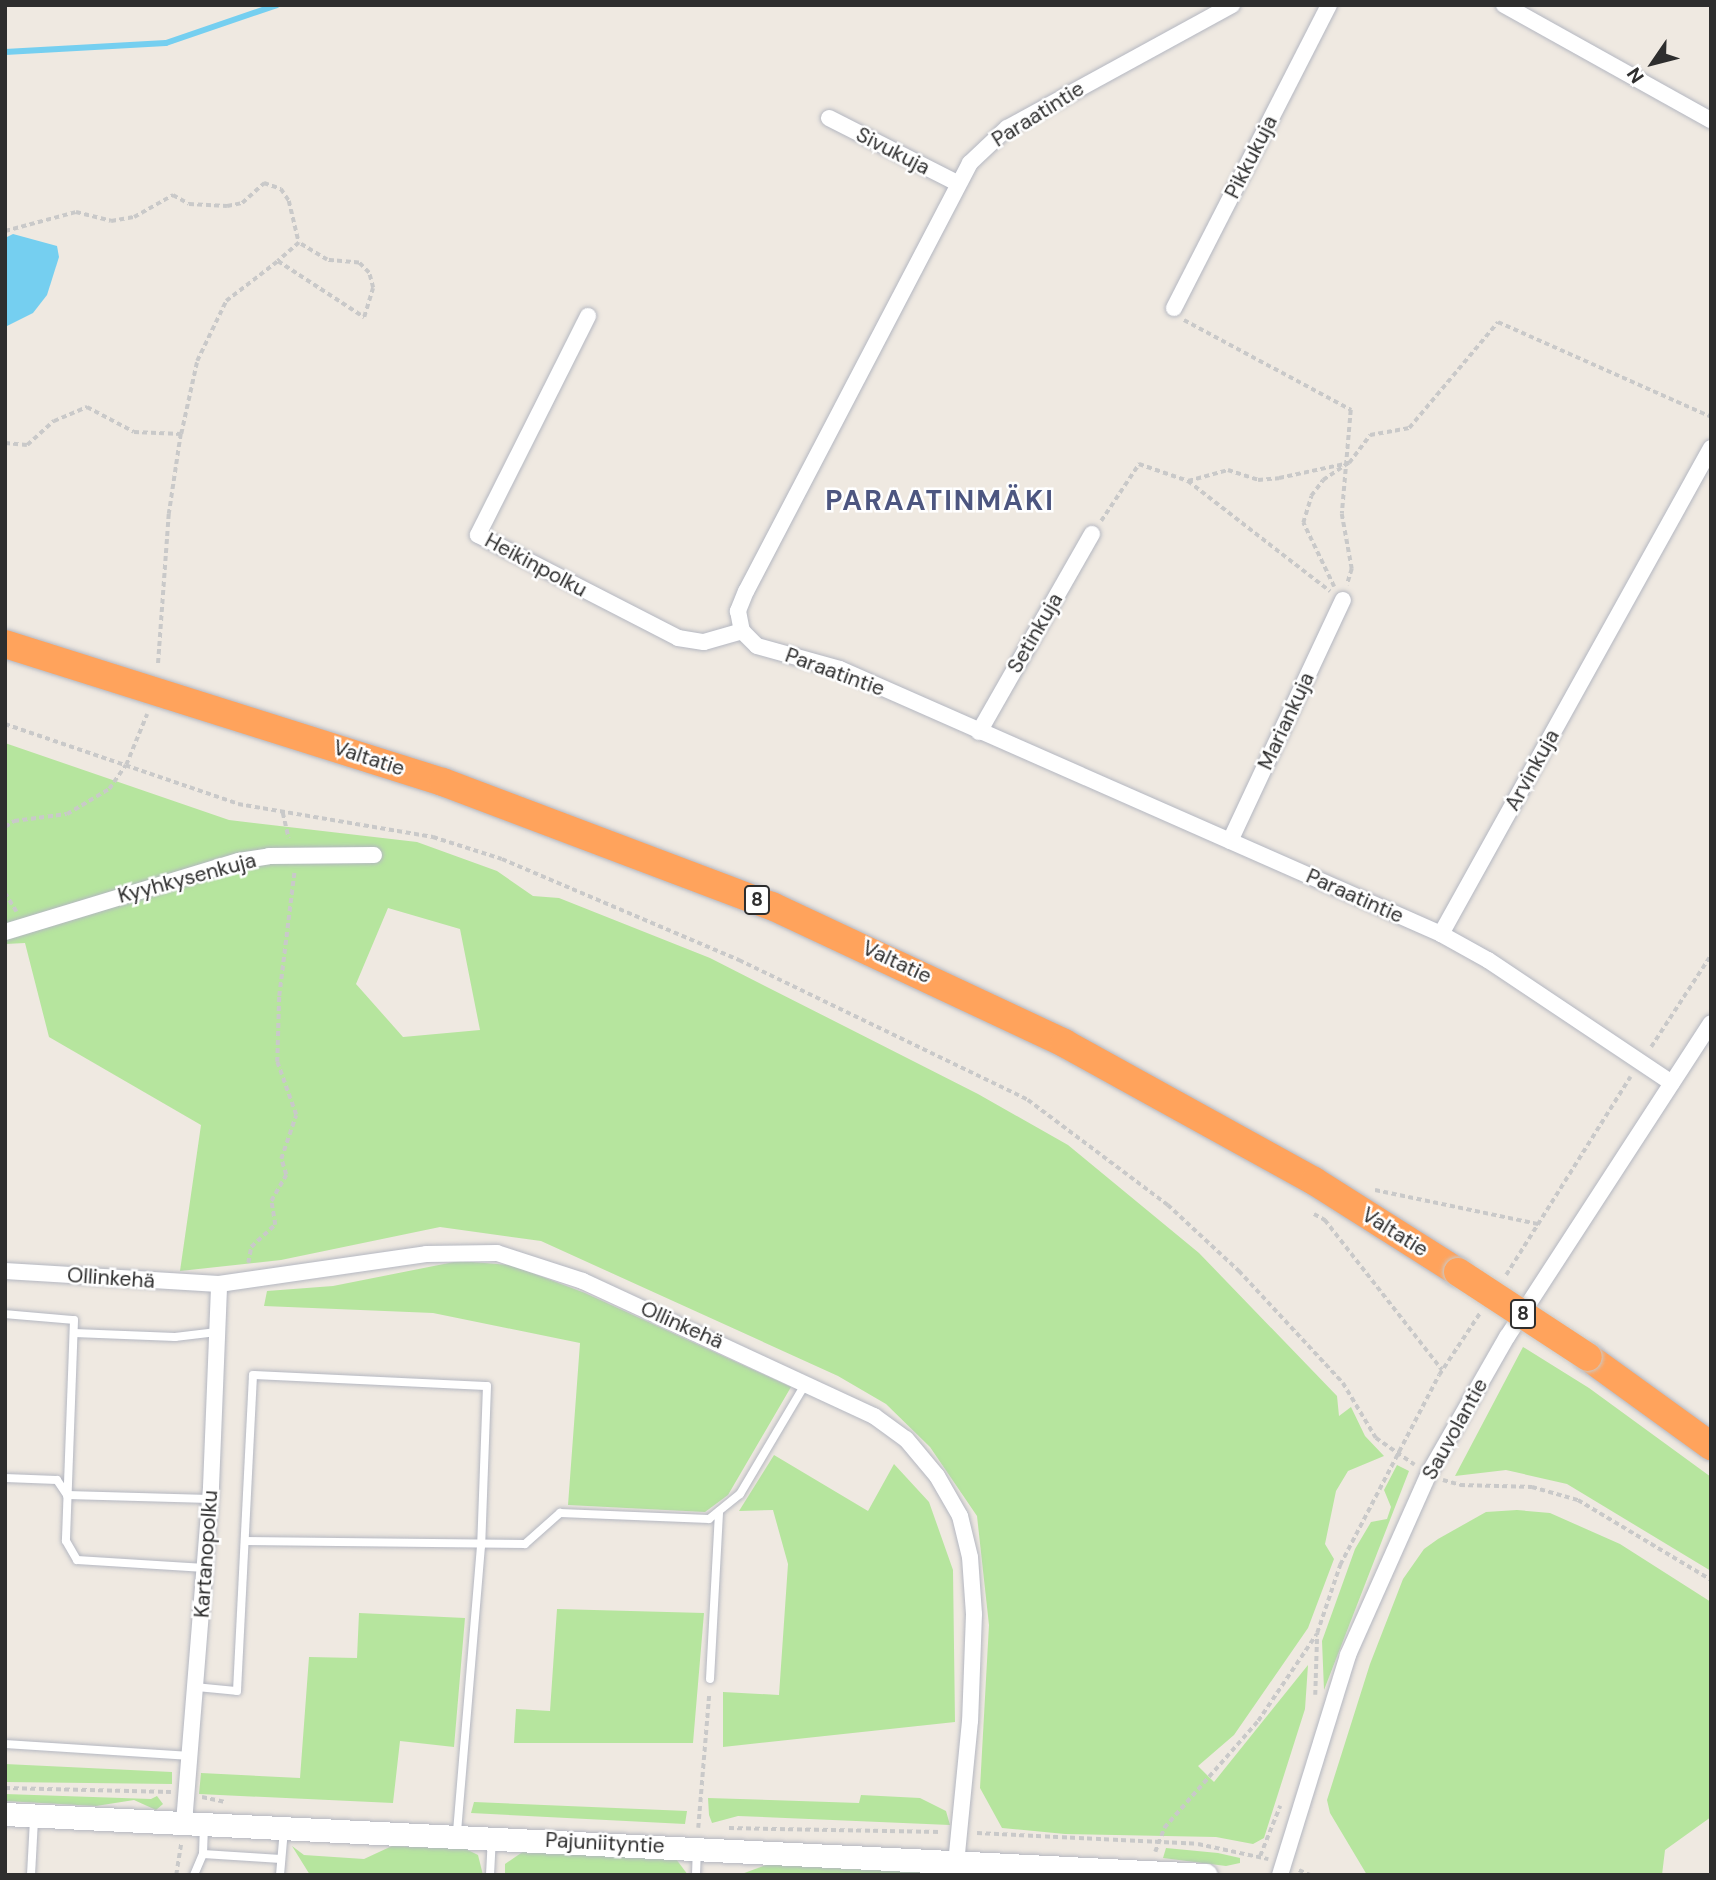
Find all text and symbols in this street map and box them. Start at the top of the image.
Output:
north arrow [1618,28,1688,98]
text: N [1621,62,1650,88]
street label: Paraatintie [987,76,1089,152]
street label: Pikkukuja [1219,111,1283,203]
street label: Sivukuja [852,122,934,180]
district label: PARAATINMÄKI [827,484,1053,518]
street label: Heikinpolku [481,528,591,602]
street label: Setinkuja [1002,588,1068,678]
street label: Paraatintie [782,642,888,702]
street label: Mariankuja [1252,668,1320,774]
street label: Arvinkuja [1499,725,1565,815]
street label: Valtatie [330,735,408,781]
street label: Kyyhkysenkuja [115,847,259,909]
street label: Paraatintie [1302,863,1408,929]
road number: 8 [743,885,771,916]
street label: Valtatie [858,935,936,989]
street label: Valtatie [1357,1202,1433,1262]
street label: Ollinkehä [66,1262,156,1294]
street label: Ollinkehä [637,1296,727,1354]
road number: 8 [1509,1298,1537,1330]
street label: Sauvolantie [1417,1374,1493,1484]
street label: Kartanopolku [189,1489,223,1619]
street label: Pajuniityntie [545,1827,665,1859]

